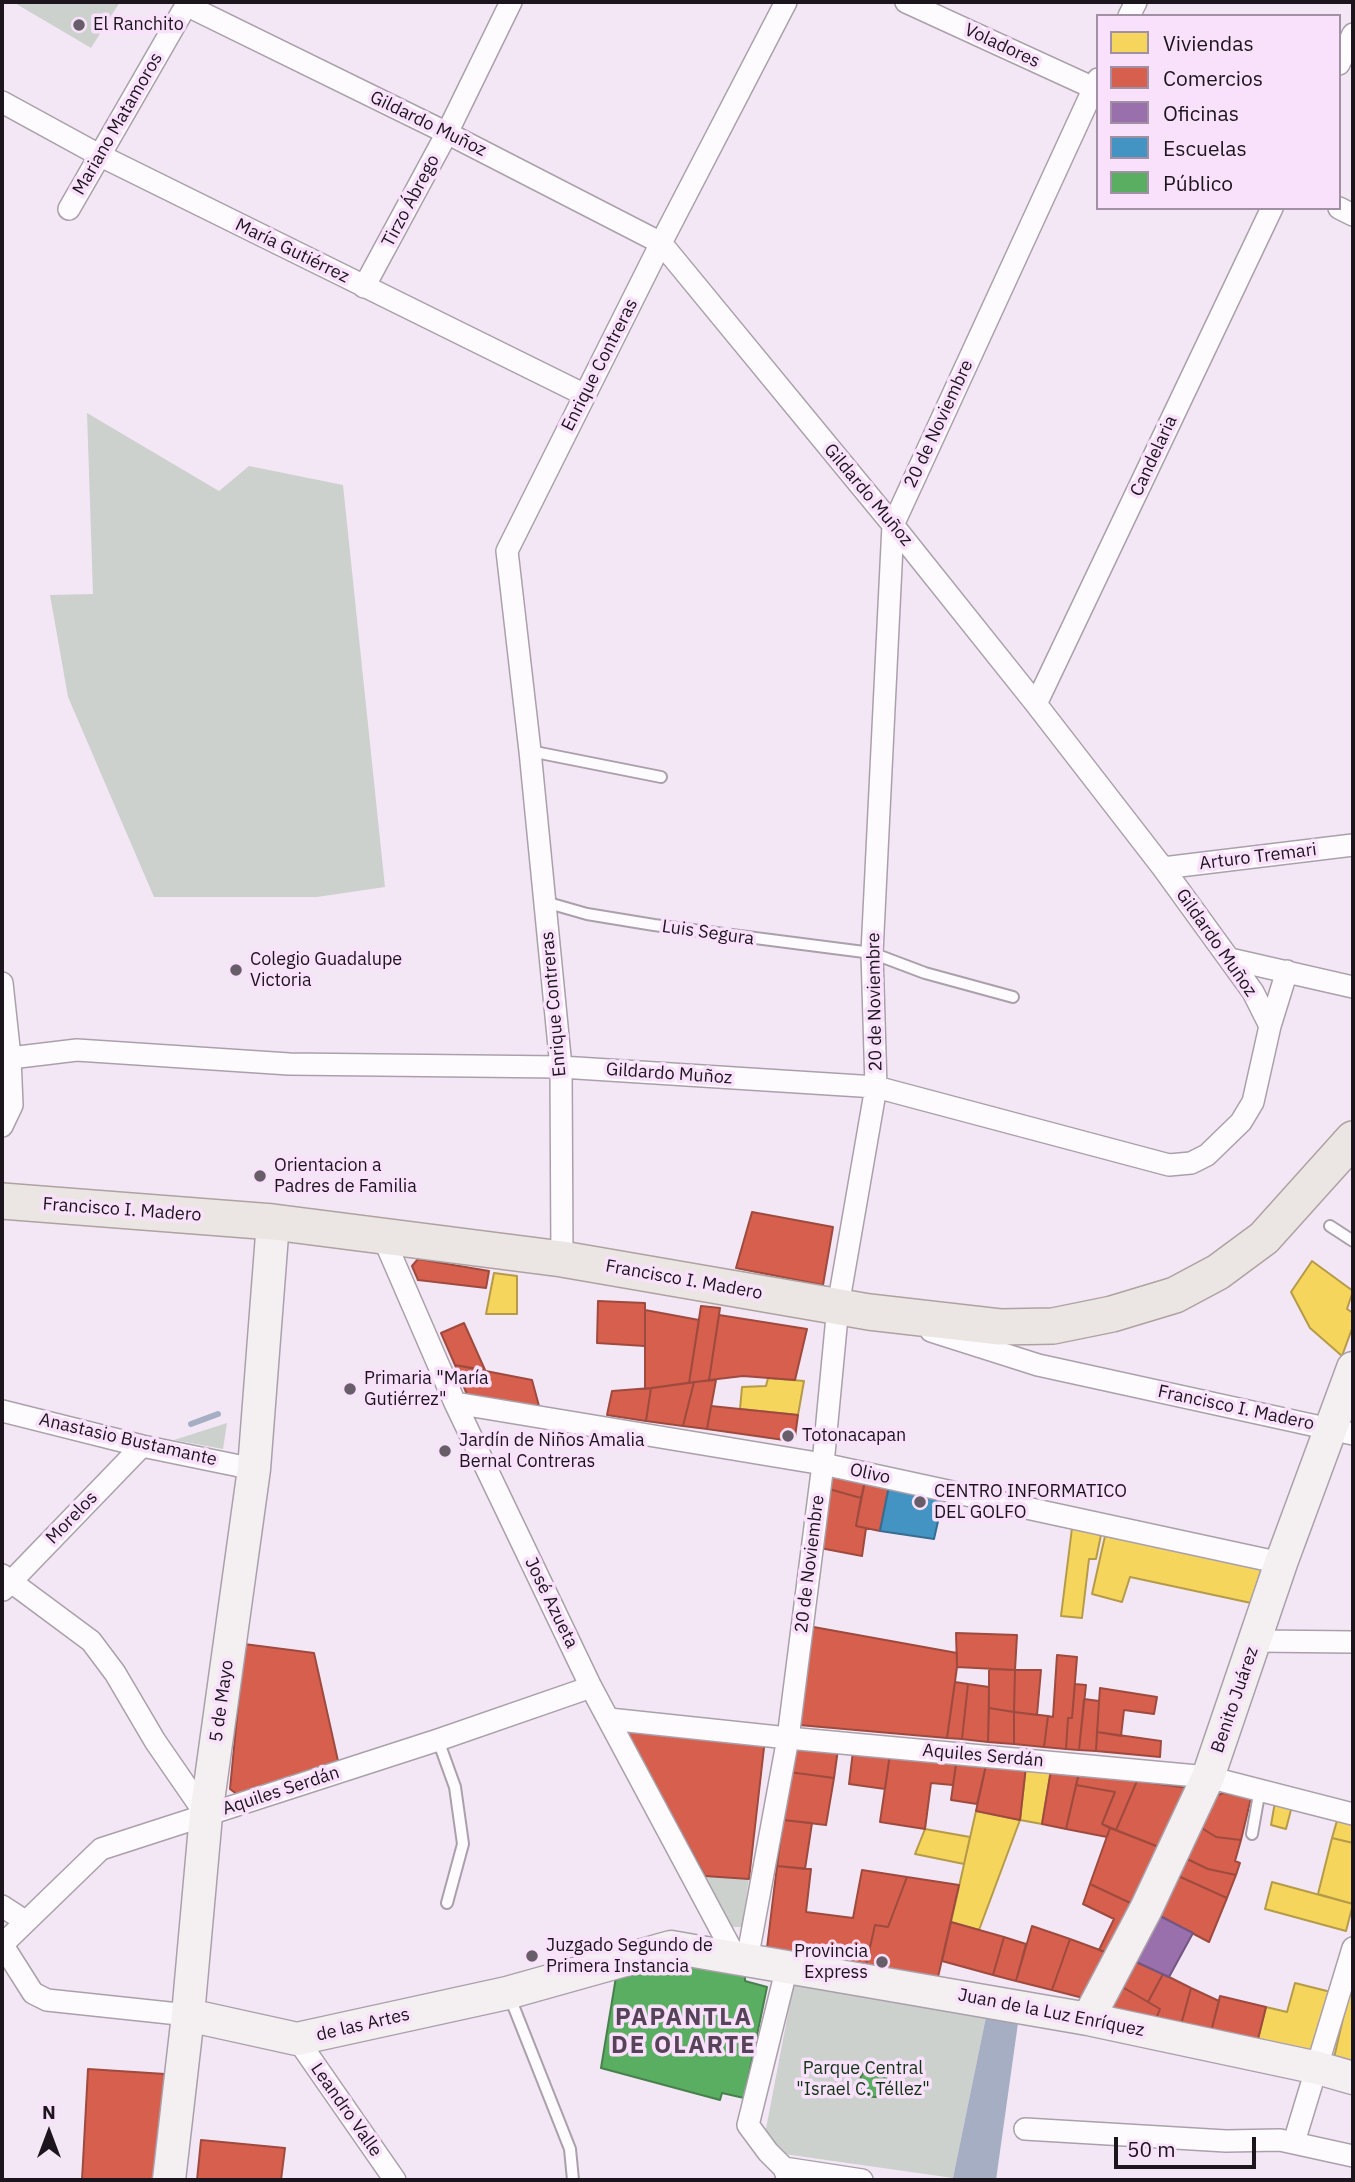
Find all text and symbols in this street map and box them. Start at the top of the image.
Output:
place label: El Ranchito [93,14,184,36]
legend [1096,14,1341,210]
marker: El Ranchito [71,17,87,33]
street label: Voladores [961,19,1043,73]
text: Viviendas [1163,29,1254,57]
street label: Mariano Matamoros [68,49,168,199]
text: Comercios [1163,64,1263,92]
street label: Gildardo Muñoz [366,87,490,161]
text: Oficinas [1163,99,1239,127]
text: Escuelas [1163,134,1247,162]
street label: Tirzo Ábrego [378,151,444,251]
text: Público [1163,169,1233,197]
street label: María Gutiérrez [232,214,352,288]
street label: Enrique Contreras [557,295,643,435]
street label: 20 de Noviembre [900,357,978,491]
street label: Candelaria [1126,412,1182,500]
street label: Gildardo Muñoz [819,440,917,550]
street label: Arturo Tremari [1198,839,1318,875]
street label: Gildardo Muñoz [1171,885,1261,1001]
street label: Luis Segura [661,916,755,950]
street label: Enrique Contreras [537,930,571,1078]
street label: 20 de Noviembre [863,932,887,1072]
place label: Colegio Guadalupe Victoria [250,949,402,992]
marker: Colegio Guadalupe Victoria [228,962,244,978]
street label: Gildardo Muñoz [605,1059,733,1089]
place label: Orientacion a Padres de Familia [274,1155,417,1198]
marker: Orientacion a Padres de Familia [252,1168,268,1184]
street label: Francisco I. Madero [42,1194,202,1226]
street label: Francisco I. Madero [604,1256,764,1304]
place label: Primaria "María Gutiérrez" [364,1368,489,1410]
marker: Primaria "María Gutiérrez" [342,1381,358,1397]
street label: Francisco I. Madero [1156,1381,1316,1435]
street label: Anastasio Bustamante [37,1409,219,1471]
place label: Totonacapan [802,1425,906,1447]
marker: Totonacapan [780,1428,796,1444]
place label: Jardín de Niños Amalia Bernal Contreras [459,1430,645,1472]
marker: Jardín de Niños Amalia Bernal Contreras [437,1443,453,1459]
street label: Olivo [848,1459,892,1489]
place label: CENTRO INFORMATICO DEL GOLFO [934,1481,1127,1524]
street label: Morelos [42,1487,102,1549]
street label: 20 de Noviembre [791,1494,829,1634]
marker: CENTRO INFORMATICO DEL GOLFO [912,1494,928,1510]
street label: José Azueta [520,1554,582,1652]
street label: Benito Juárez [1207,1644,1263,1756]
street label: 5 de Mayo [206,1659,238,1743]
street label: Aquiles Serdán [921,1740,1045,1772]
street label: Aquiles Serdán [220,1762,342,1820]
place label: Juzgado Segundo de Primera Instancia [546,1935,713,1978]
place label: Provincia Express [794,1941,868,1983]
marker: Juzgado Segundo de Primera Instancia [524,1948,540,1964]
marker: Provincia Express [874,1954,890,1970]
street label: Juan de la Luz Enríquez [956,1984,1146,2042]
street label: de las Artes [314,2004,412,2046]
district label: PAPANTLA DE OLARTE [612,2004,756,2060]
park label: Parque Central "Israel C. Téllez" [796,2058,930,2100]
street label: Leandro Valle [306,2059,386,2161]
north arrow [14,2098,84,2168]
text: N [42,2100,56,2124]
scale bar [1117,2122,1259,2166]
text: 50 m [1127,2135,1176,2163]

